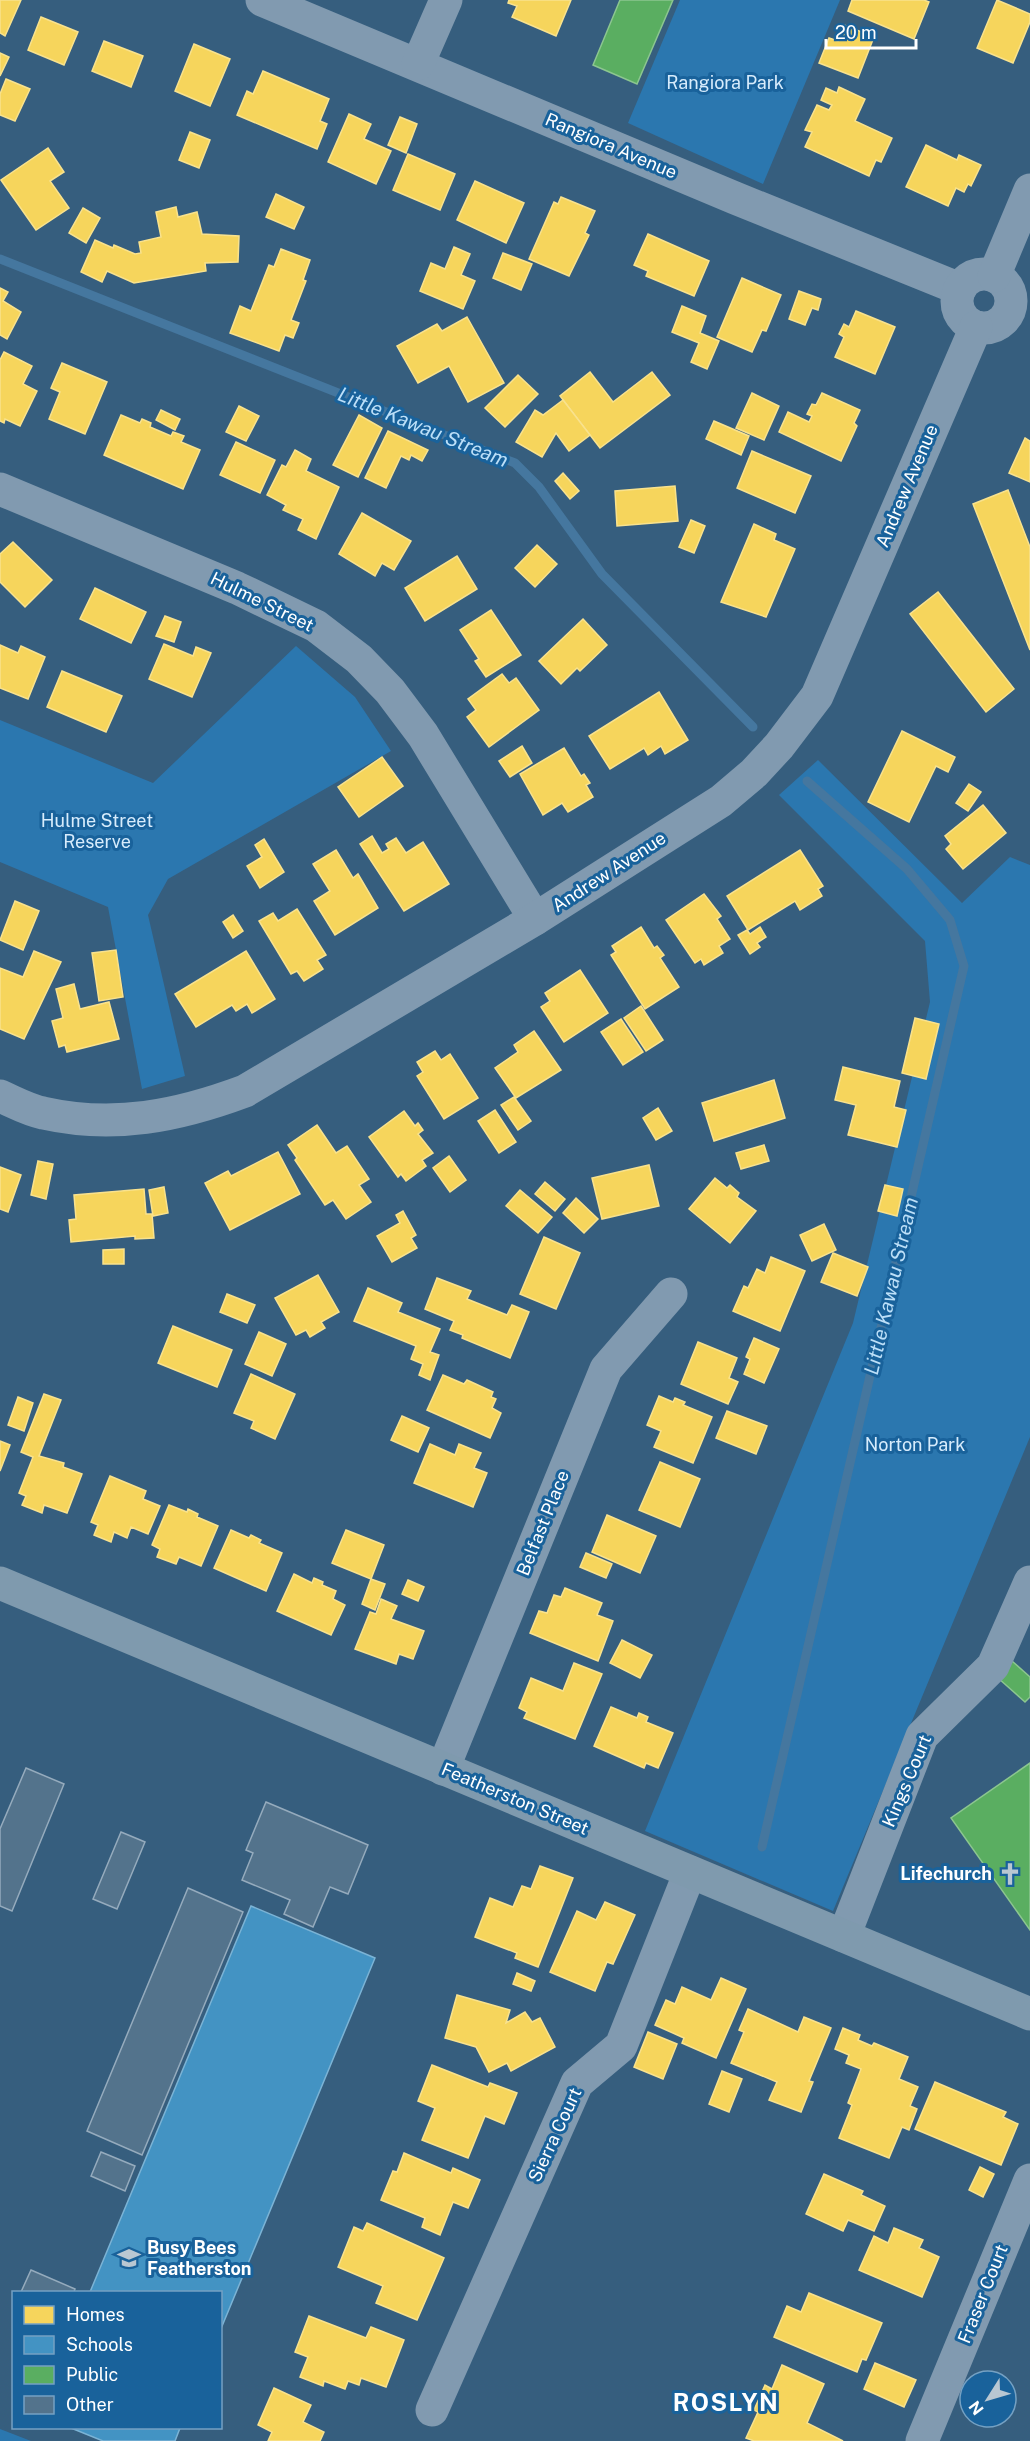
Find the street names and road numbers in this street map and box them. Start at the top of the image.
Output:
street label: Rangiora Avenue [542,108,680,183]
street label: Andrew Avenue [871,421,942,550]
street label: Hulme Street [207,567,317,636]
street label: Andrew Avenue [548,827,669,916]
street label: Belfast Place [512,1467,573,1578]
street label: Kings Court [878,1731,935,1830]
street label: Featherston Street [438,1758,592,1839]
street label: Sierra Court [524,2084,586,2185]
street label: Fraser Court [953,2241,1012,2346]

